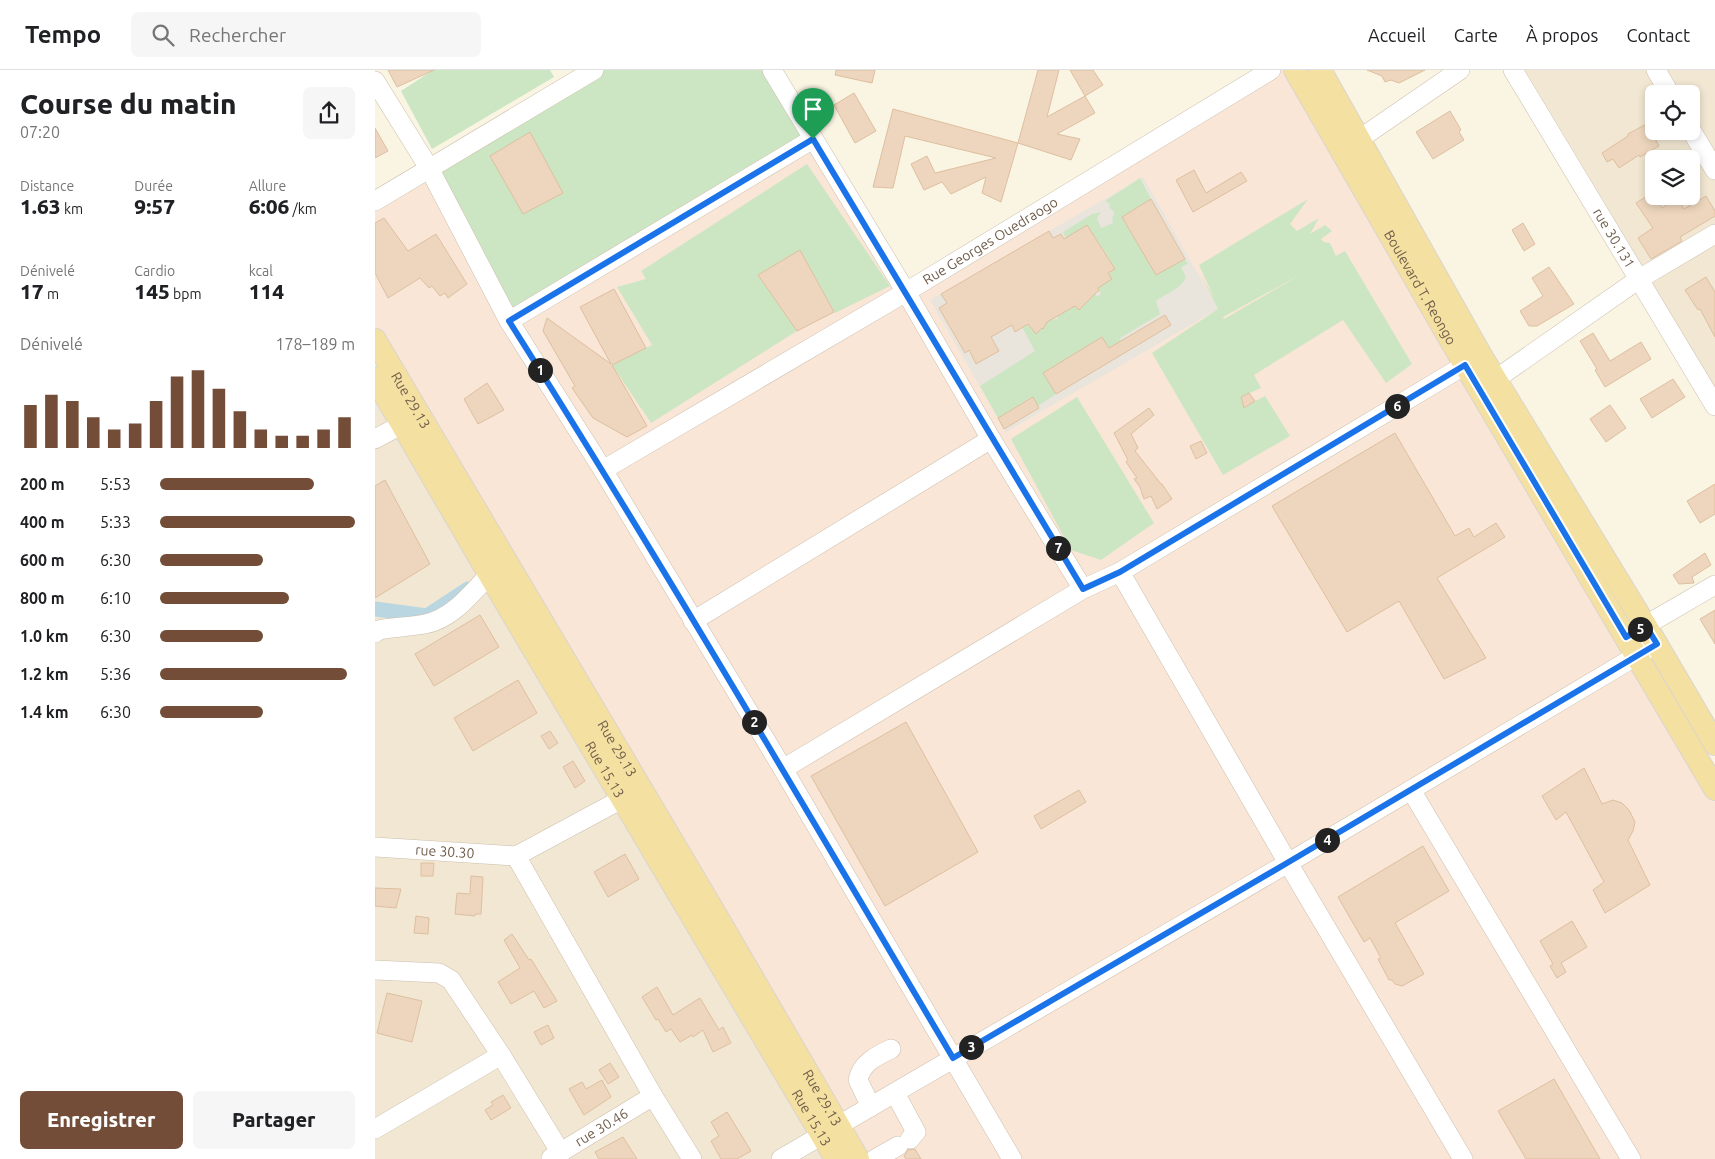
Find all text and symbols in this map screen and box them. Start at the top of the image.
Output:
search box [131,12,481,57]
text: Tempo [25,21,101,48]
icon: search [149,21,177,49]
text: Rechercher [189,24,286,46]
text: Accueil [1368,25,1426,45]
text: Carte [1454,25,1498,45]
text: À propos [1526,25,1598,45]
text: Contact [1626,25,1690,45]
map controls [1645,85,1700,205]
button: locate [1645,85,1700,140]
button: share [303,87,355,139]
text: Course du matin [20,88,237,119]
pin [792,88,834,139]
icon: arrive [799,95,827,123]
text: 07:20 [20,123,60,141]
button: layers [1645,150,1700,205]
text: Distance [20,178,74,194]
text: Durée [134,178,173,194]
text: Allure [249,178,286,194]
text: 1.63 [20,194,61,218]
text: 9:57 [134,194,175,218]
text: 6:06 [249,194,289,218]
street label: Rue Georges Ouedraogo [920,194,1061,288]
text: km [61,201,83,217]
text: /km [289,201,317,217]
street label: rue 30.131 [1590,205,1638,271]
street label: Boulevard T. Reongo [1381,227,1460,348]
text: Dénivelé [20,263,75,279]
text: Cardio [134,263,175,279]
text: kcal [249,263,273,279]
text: 17 [20,279,44,303]
text: 145 [134,279,170,303]
text: 114 [249,279,284,303]
text: m [44,286,59,302]
text: bpm [170,286,202,302]
text: Dénivelé [20,335,83,353]
text: 178–189 m [275,335,355,353]
pin: 1 [527,358,553,382]
text: 1 [537,362,544,378]
street label: Rue 29.13 [388,369,434,431]
pin: 6 [1385,394,1409,418]
text: 6 [1394,398,1401,414]
text: 200 m [20,475,65,493]
text: 5:53 [100,475,131,493]
text: 400 m [20,513,65,531]
text: 5:33 [100,513,131,531]
pin: 7 [1045,536,1071,560]
text: 7 [1055,540,1062,556]
text: 600 m [20,551,65,569]
text: 6:30 [100,551,131,569]
text: 800 m [20,589,65,607]
text: 6:10 [100,589,131,607]
pin: 5 [1627,616,1653,642]
text: 5 [1637,621,1644,637]
text: 1.0 km [20,627,69,645]
text: 6:30 [100,627,131,645]
text: 1.2 km [20,665,69,683]
text: 5:36 [100,665,131,683]
text: 1.4 km [20,703,69,721]
text: 6:30 [100,703,131,721]
pin: 2 [741,710,767,734]
text: 2 [751,714,758,730]
street label: Rue 29.13 [594,718,640,780]
street label: Rue 15.13 [582,738,628,801]
pin: 4 [1315,828,1339,852]
text: 4 [1324,832,1331,848]
street label: rue 30.30 [415,842,475,861]
pin: 3 [959,1034,983,1060]
text: 3 [968,1039,975,1055]
street label: Rue 29.13 [800,1067,845,1129]
street label: Rue 15.13 [789,1087,834,1149]
button: Enregistrer [20,1091,183,1149]
button: Partager [193,1091,355,1149]
street label: rue 30.46 [572,1105,631,1150]

